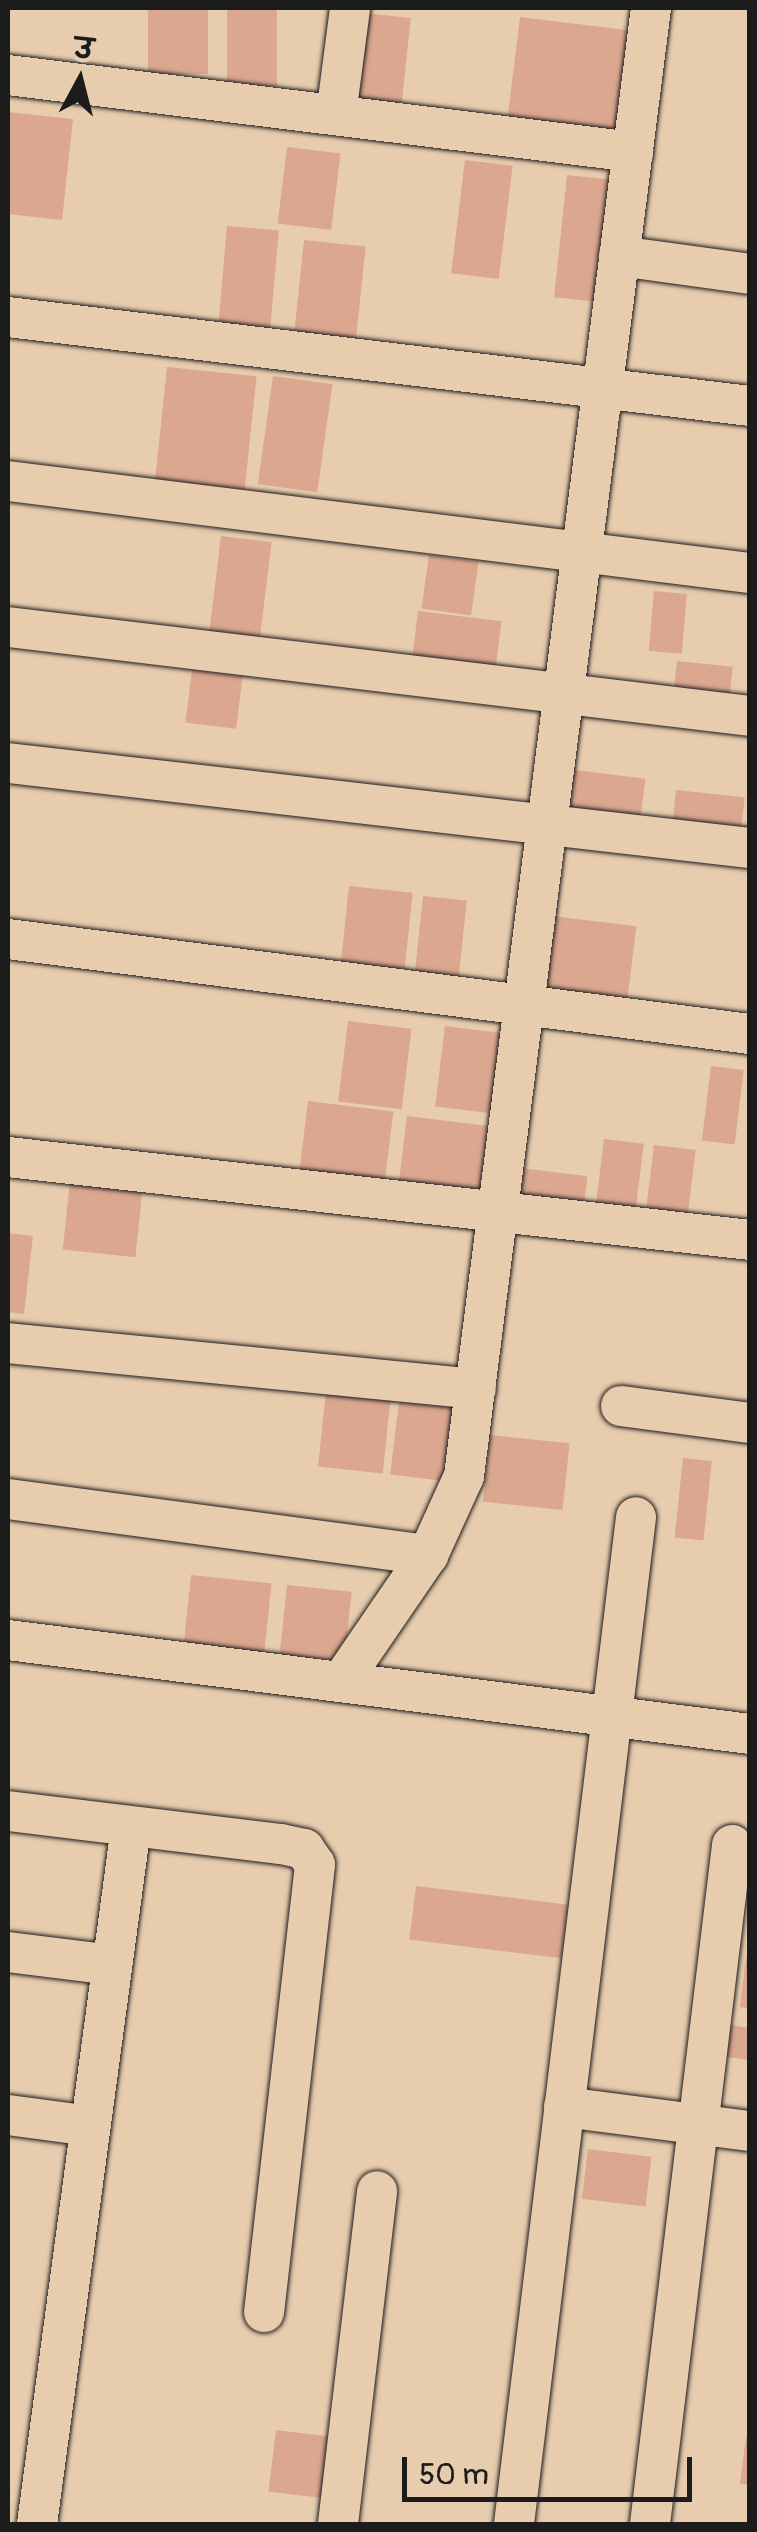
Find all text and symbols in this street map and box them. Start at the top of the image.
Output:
north arrow [30,30,130,130]
text: उ [72,31,95,68]
scale bar [407,2437,697,2499]
text: 50 m [419,2456,489,2493]

